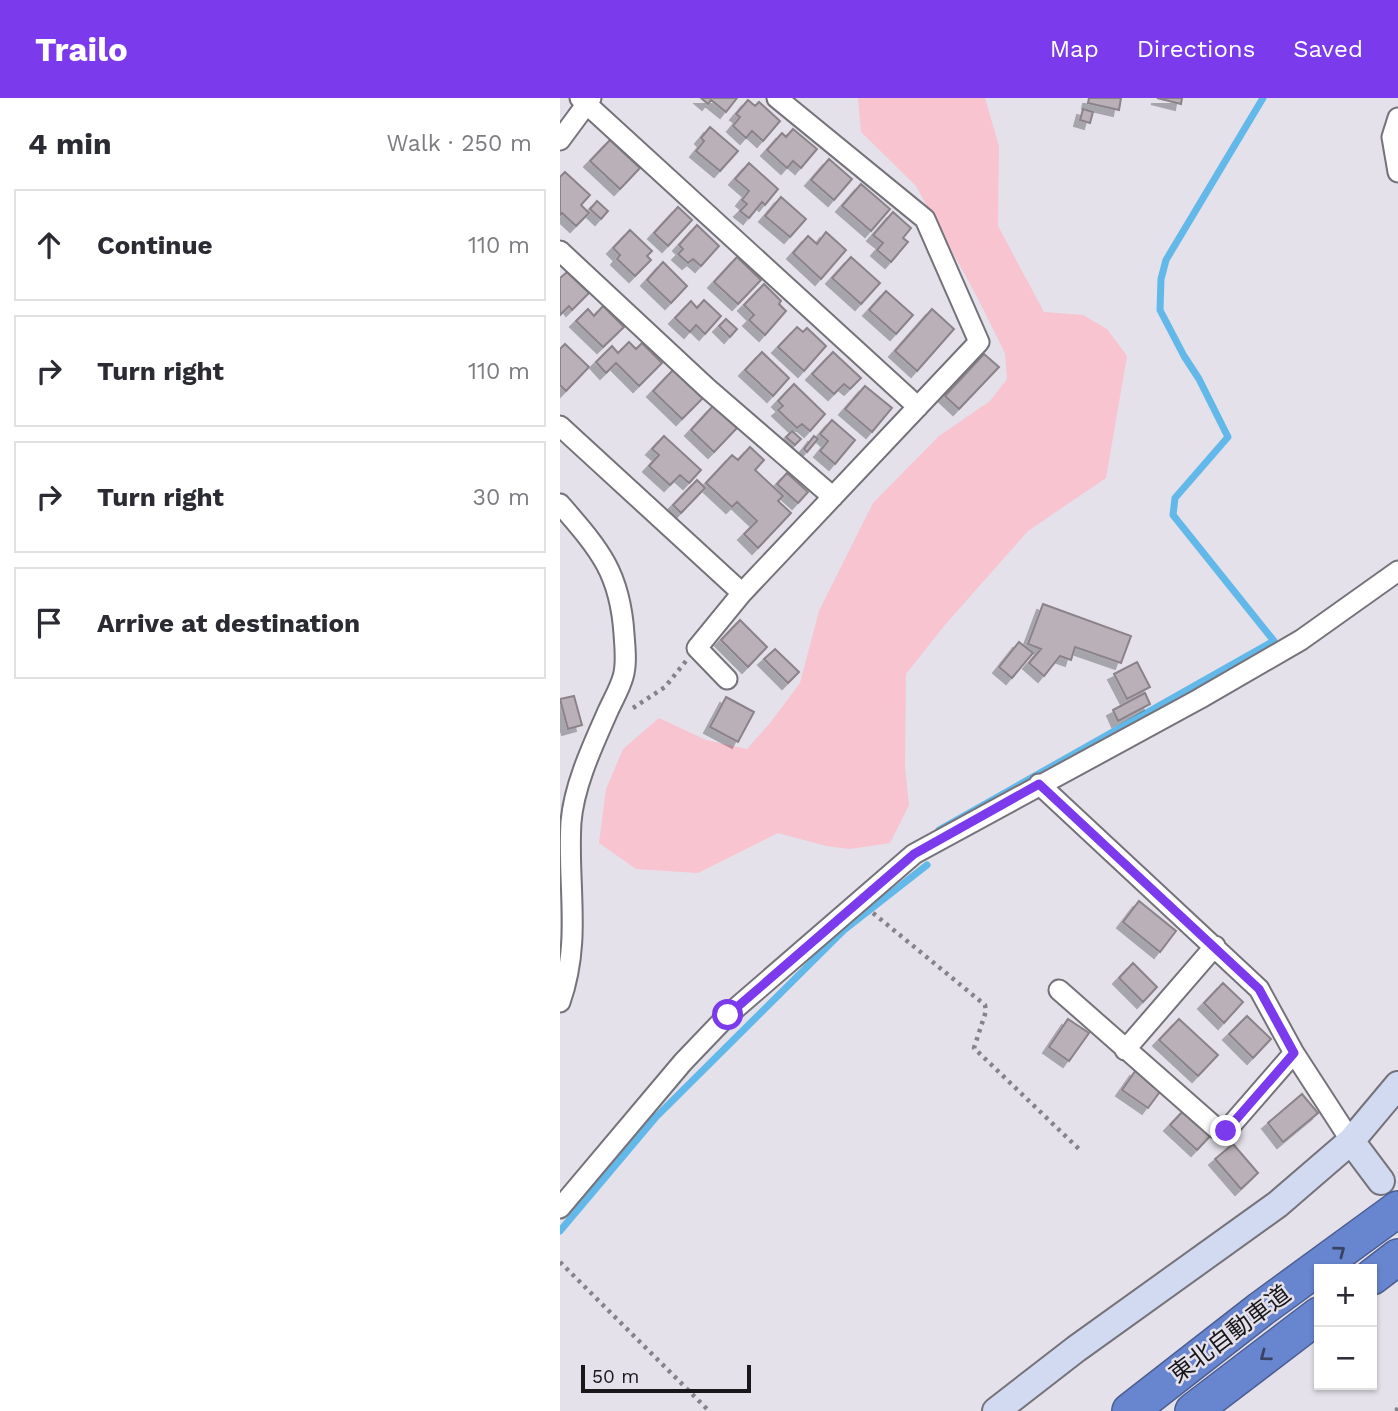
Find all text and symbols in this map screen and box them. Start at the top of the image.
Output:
text: Trailo [35,30,128,69]
text: Map [1050,35,1099,63]
text: Directions [1137,35,1255,63]
text: Saved [1293,35,1363,63]
text: 4 min [28,126,112,161]
text: Walk · 250 m [386,130,532,157]
icon: ahead [30,226,68,264]
text: Continue [97,230,213,260]
text: 110 m [468,232,530,259]
icon: right [30,352,68,390]
text: Turn right [97,356,224,386]
text: 110 m [468,358,530,385]
icon: right [30,478,68,516]
text: Turn right [97,482,224,512]
text: 30 m [473,484,530,511]
icon: arrive [30,604,68,642]
text: Arrive at destination [97,608,360,638]
route start [712,999,743,1030]
route end [1210,1115,1241,1146]
one-way arrow [1332,1246,1345,1259]
map controls [1314,1264,1377,1390]
button: + [1314,1264,1377,1327]
street label: 東北自動車道 [1164,1279,1296,1389]
button: − [1314,1327,1377,1390]
one-way arrow [1260,1348,1272,1361]
scale bar [581,1362,751,1394]
text: 50 m [592,1365,639,1388]

